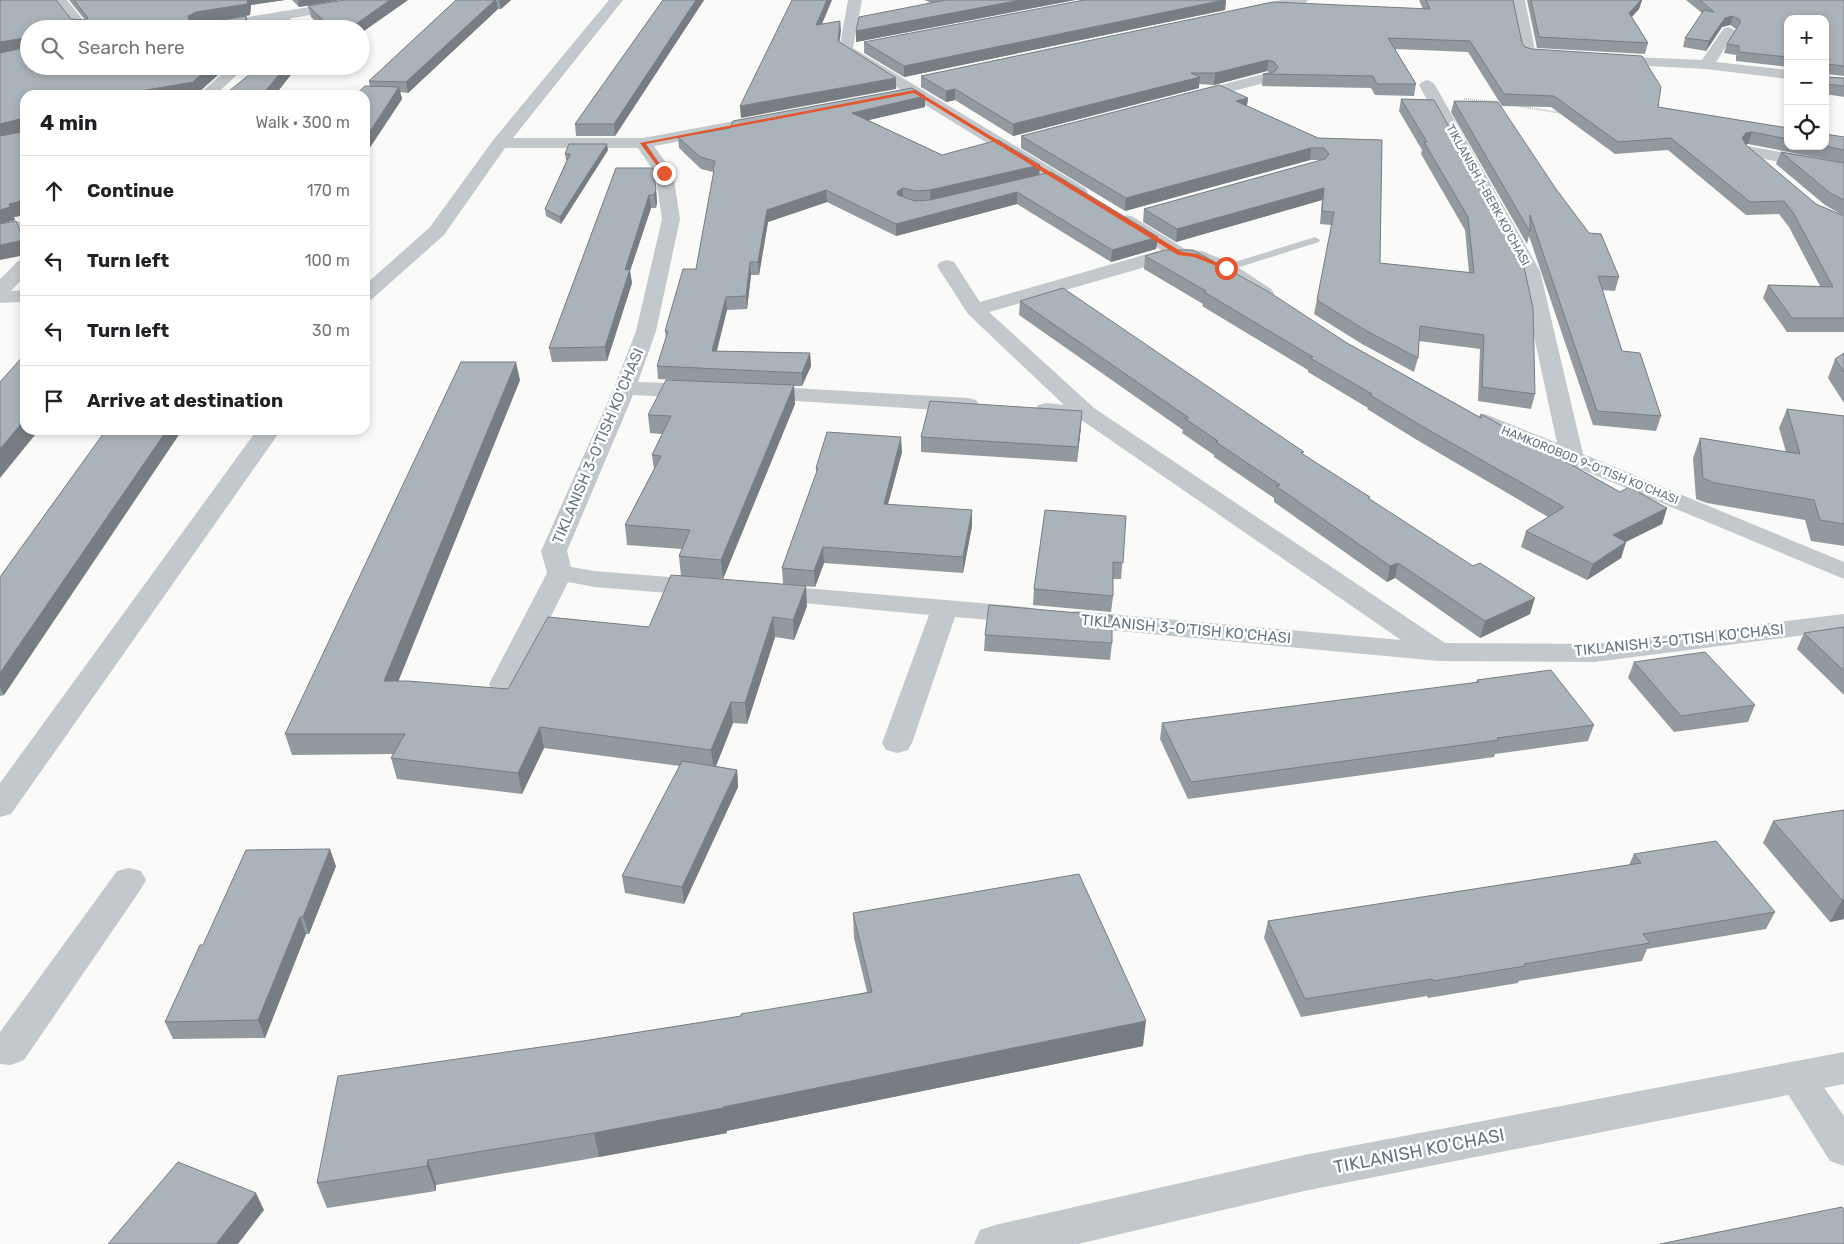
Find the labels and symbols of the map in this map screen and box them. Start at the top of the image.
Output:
street label: TIKLANISH 1-BERK KO'CHASI [1443,122,1533,268]
route end [653,162,676,185]
route start [1215,257,1238,280]
street label: TIKLANISH 3-O'TISH KO'CHASI [549,346,647,546]
street label: HAMKOROBOD 9-O'TISH KO'CHASI [1499,423,1681,507]
street label: TIKLANISH 3-O'TISH KO'CHASI [1080,611,1292,647]
street label: TIKLANISH 3-O'TISH KO'CHASI [1573,620,1785,660]
street label: TIKLANISH KO'CHASI [1332,1124,1506,1178]

